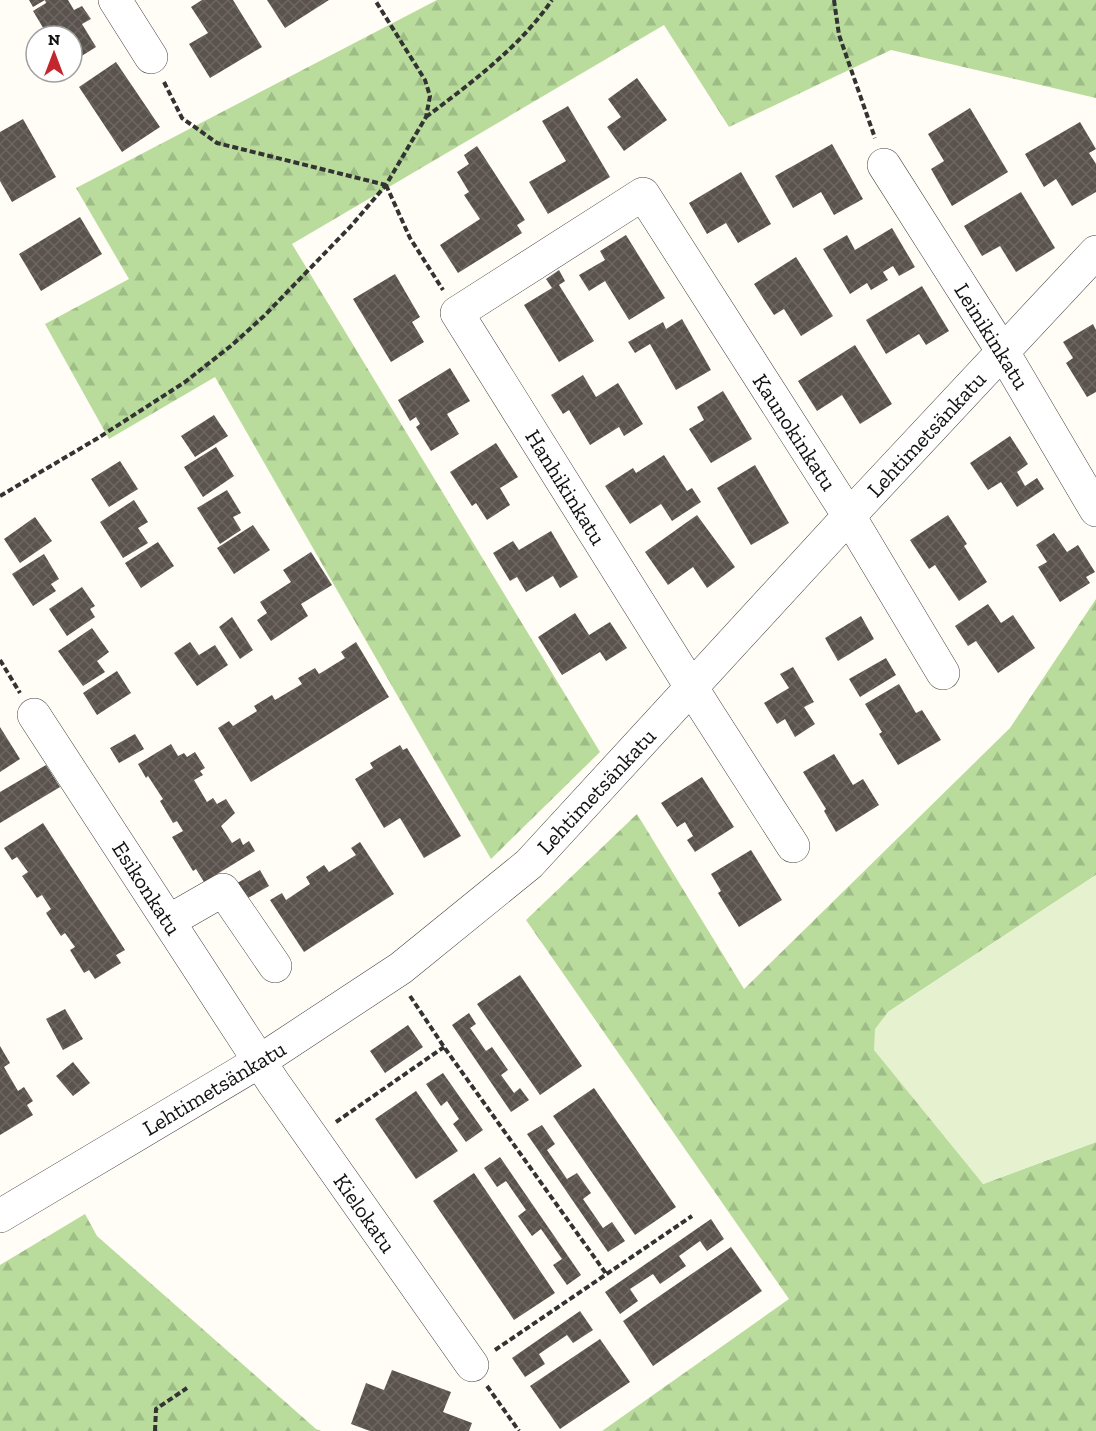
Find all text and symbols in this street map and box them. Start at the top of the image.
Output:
north arrow [24,24,84,84]
text: N [48,30,60,49]
street label: Leinikinkatu [948,278,1035,395]
street label: Lehtimetsänkatu [861,365,992,503]
street label: Kaunokinkatu [747,369,843,496]
street label: Hanhikinkatu [519,425,612,550]
street label: Lehtimetsänkatu [531,722,662,860]
street label: Esikonkatu [106,836,187,941]
street label: Lehtimetsänkatu [138,1035,291,1142]
street label: Kielokatu [328,1169,402,1259]

